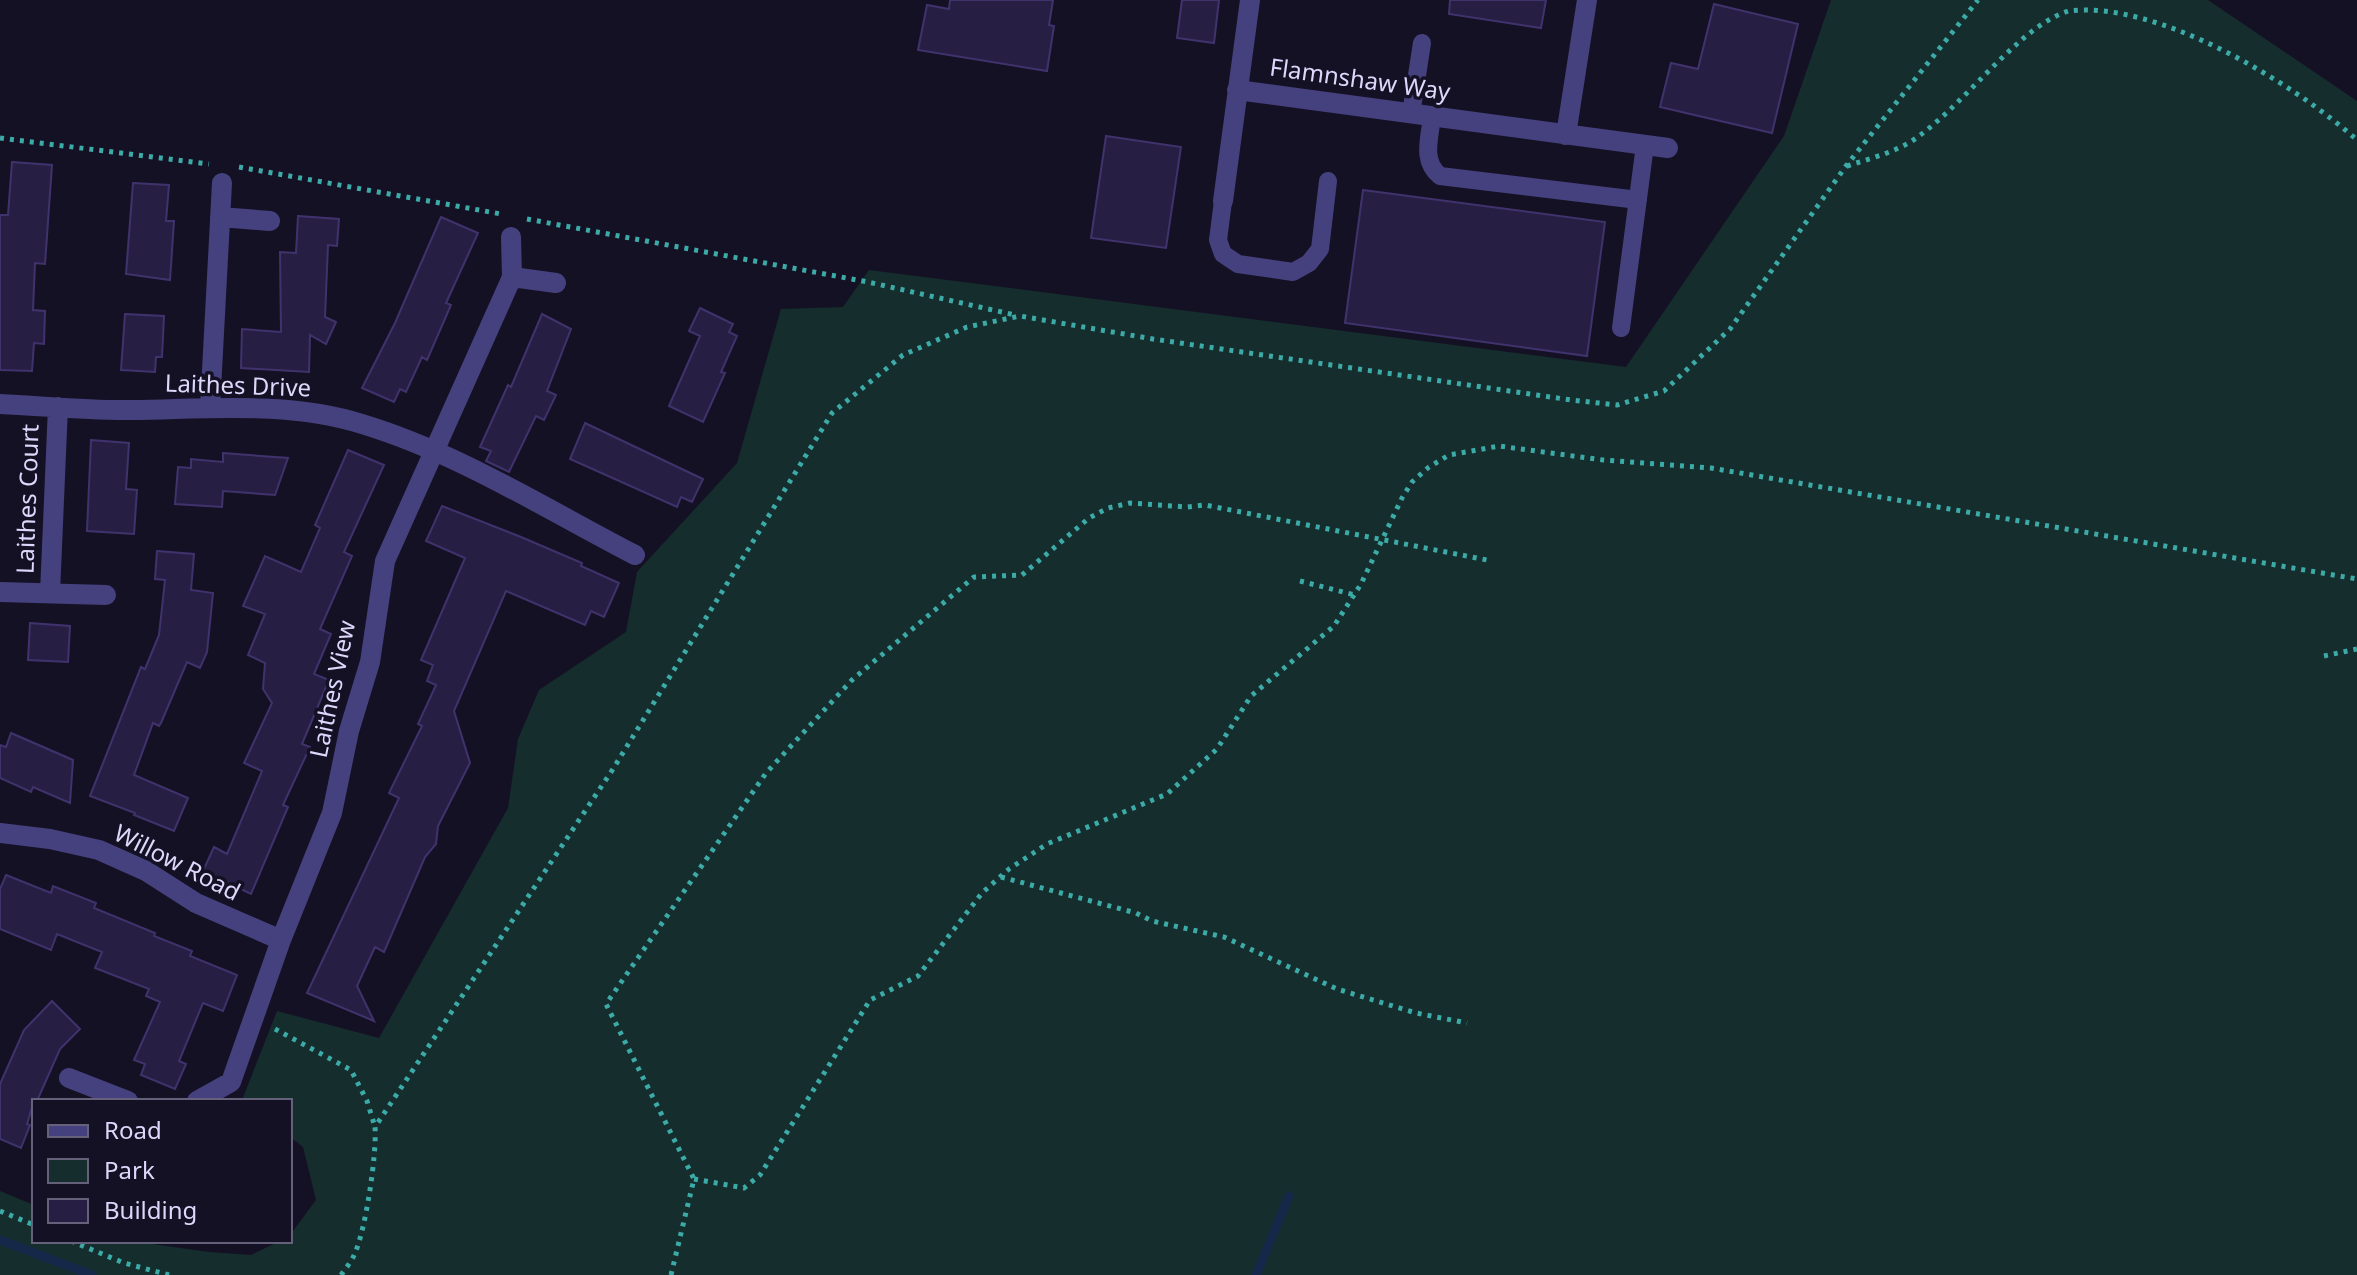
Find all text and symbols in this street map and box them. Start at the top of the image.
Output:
street label: Flamnshaw Way [1268,50,1453,108]
street label: Laithes Drive [164,365,312,404]
street label: Laithes Court [7,423,46,575]
street label: Laithes View [301,617,362,760]
street label: Willow Road [109,816,247,908]
legend [32,1099,292,1243]
text: Road [104,1113,162,1146]
text: Park [104,1153,155,1186]
text: Building [104,1193,197,1226]

